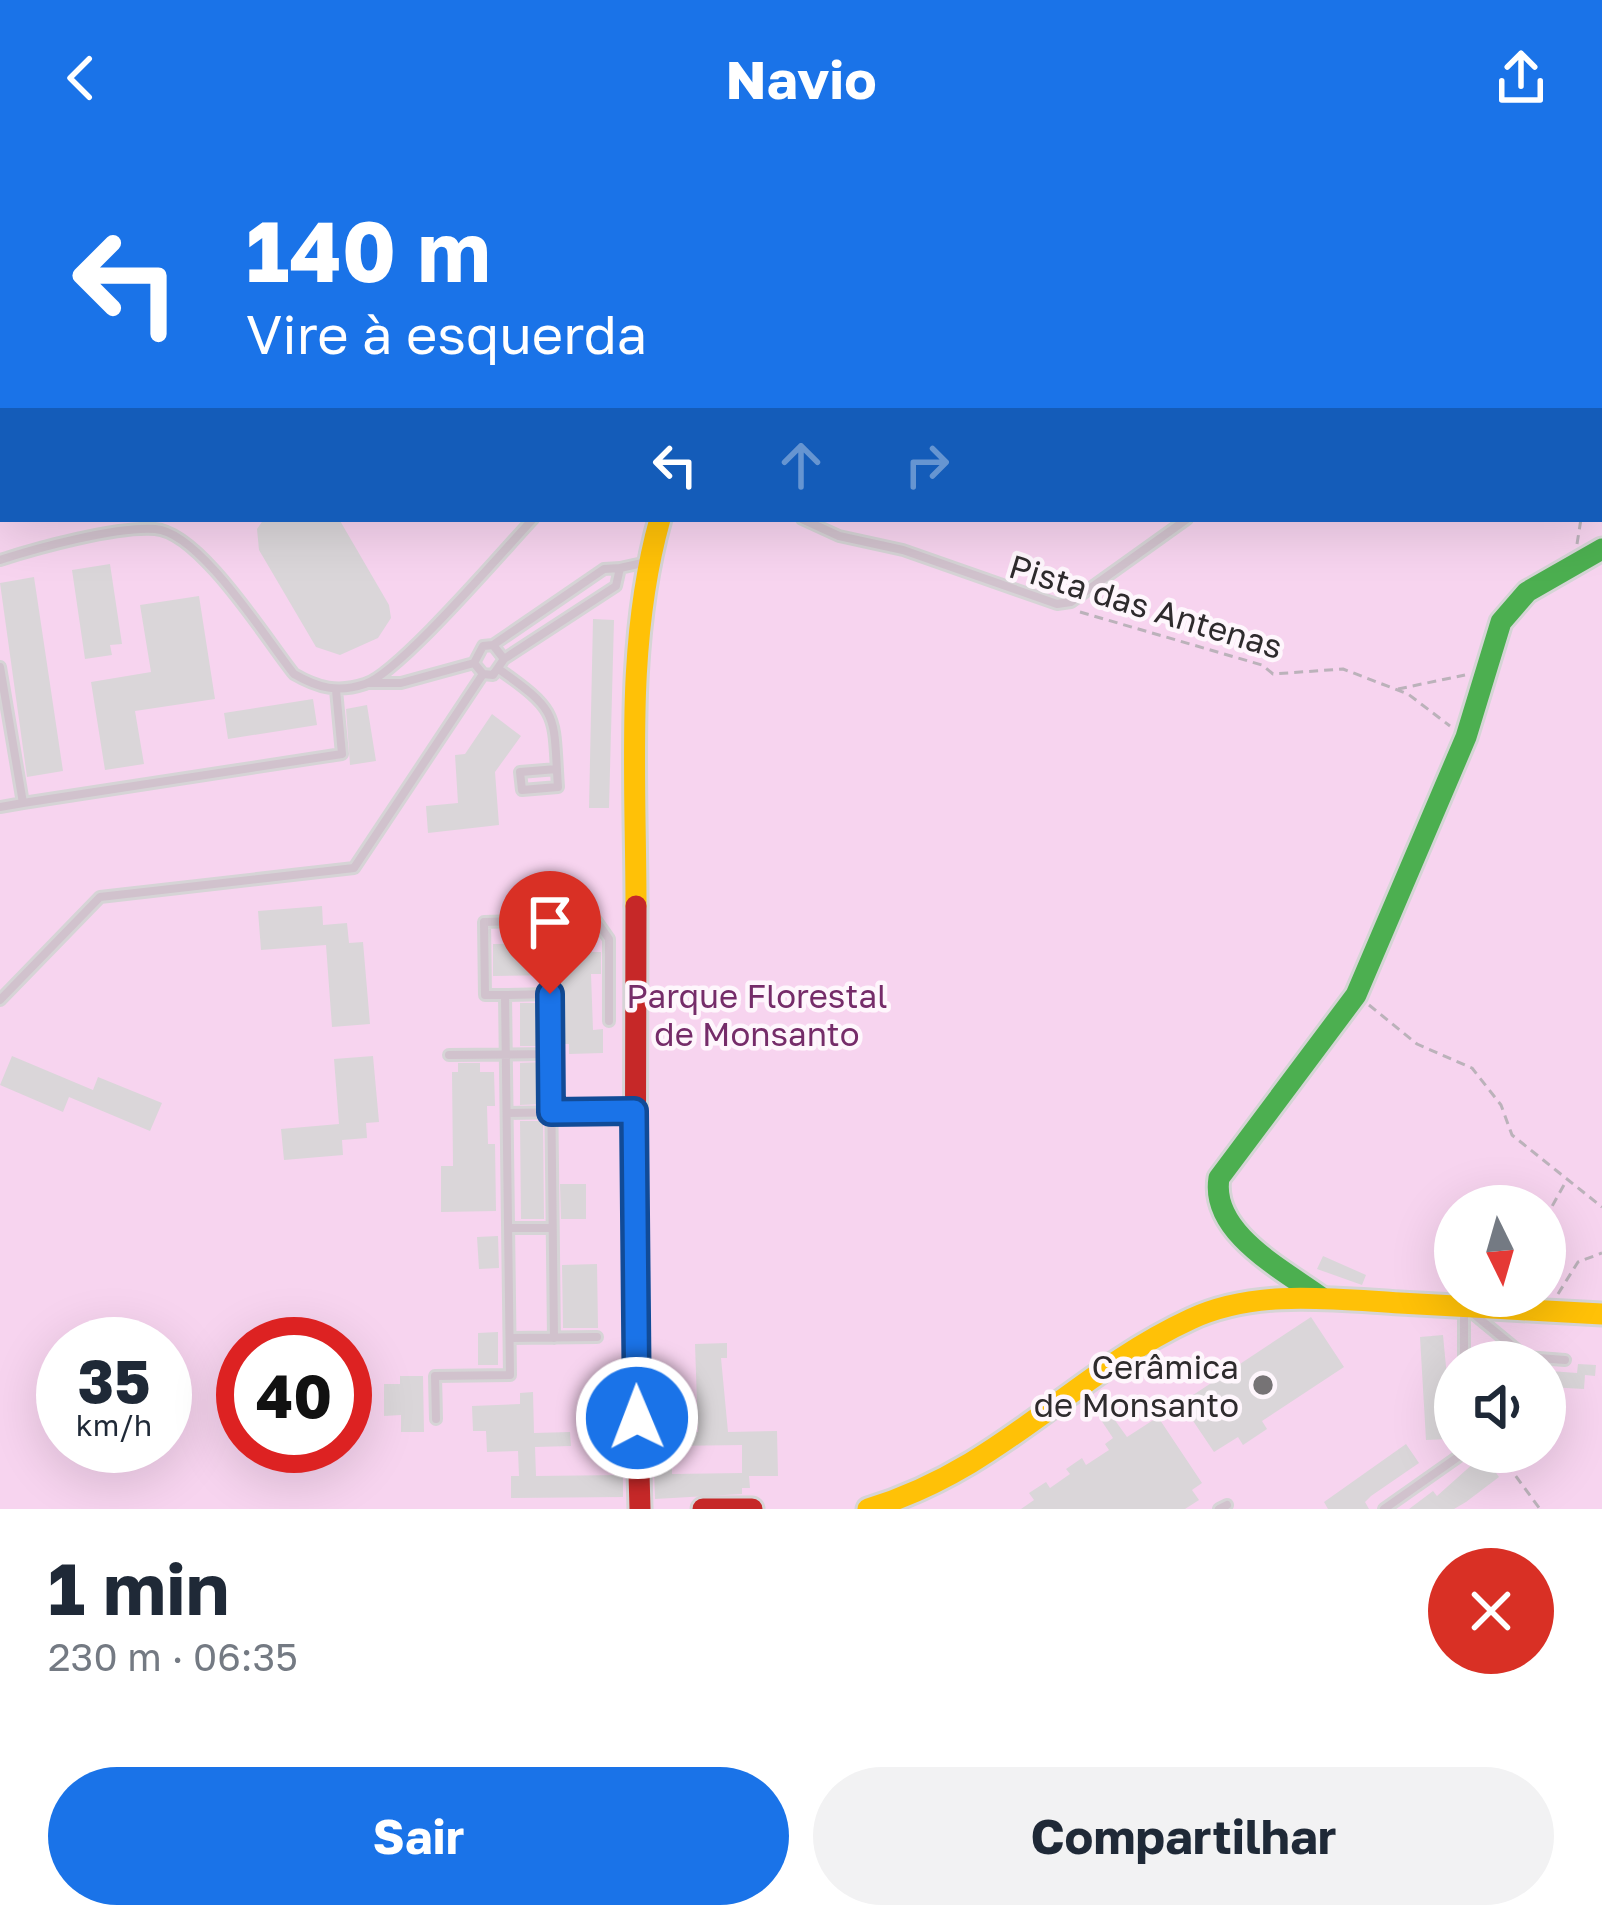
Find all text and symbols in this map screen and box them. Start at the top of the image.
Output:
icon: back [48,45,114,111]
icon: share [1488,45,1554,111]
text: Navio [725,46,877,111]
text: 140 m [246,200,491,300]
icon: left [48,204,204,360]
text: Vire à esquerda [246,301,647,366]
icon: left [642,432,708,498]
icon: ahead [768,432,834,498]
icon: right [894,432,960,498]
street label: Pista das Antenas [1005,546,1287,666]
pin [499,871,601,994]
icon: arrive [517,889,583,955]
park label: Parque Florestal de Monsanto [626,976,888,1053]
north arrow [1434,1185,1566,1317]
map controls [1434,1185,1566,1473]
speed limit sign: 40 [216,1317,372,1473]
button: sound [1434,1341,1566,1473]
text: 35 [77,1344,151,1416]
place label: Cerâmica de Monsanto [1034,1347,1239,1424]
position arrow [574,1355,700,1481]
marker: Cerâmica de Monsanto [1250,1372,1276,1398]
text: km/h [76,1407,152,1443]
text: 1 min [48,1544,229,1631]
button: close [1428,1548,1554,1674]
text: 230 m · 06:35 [48,1633,298,1680]
button: Sair [48,1767,789,1905]
button: Compartilhar [813,1767,1554,1905]

